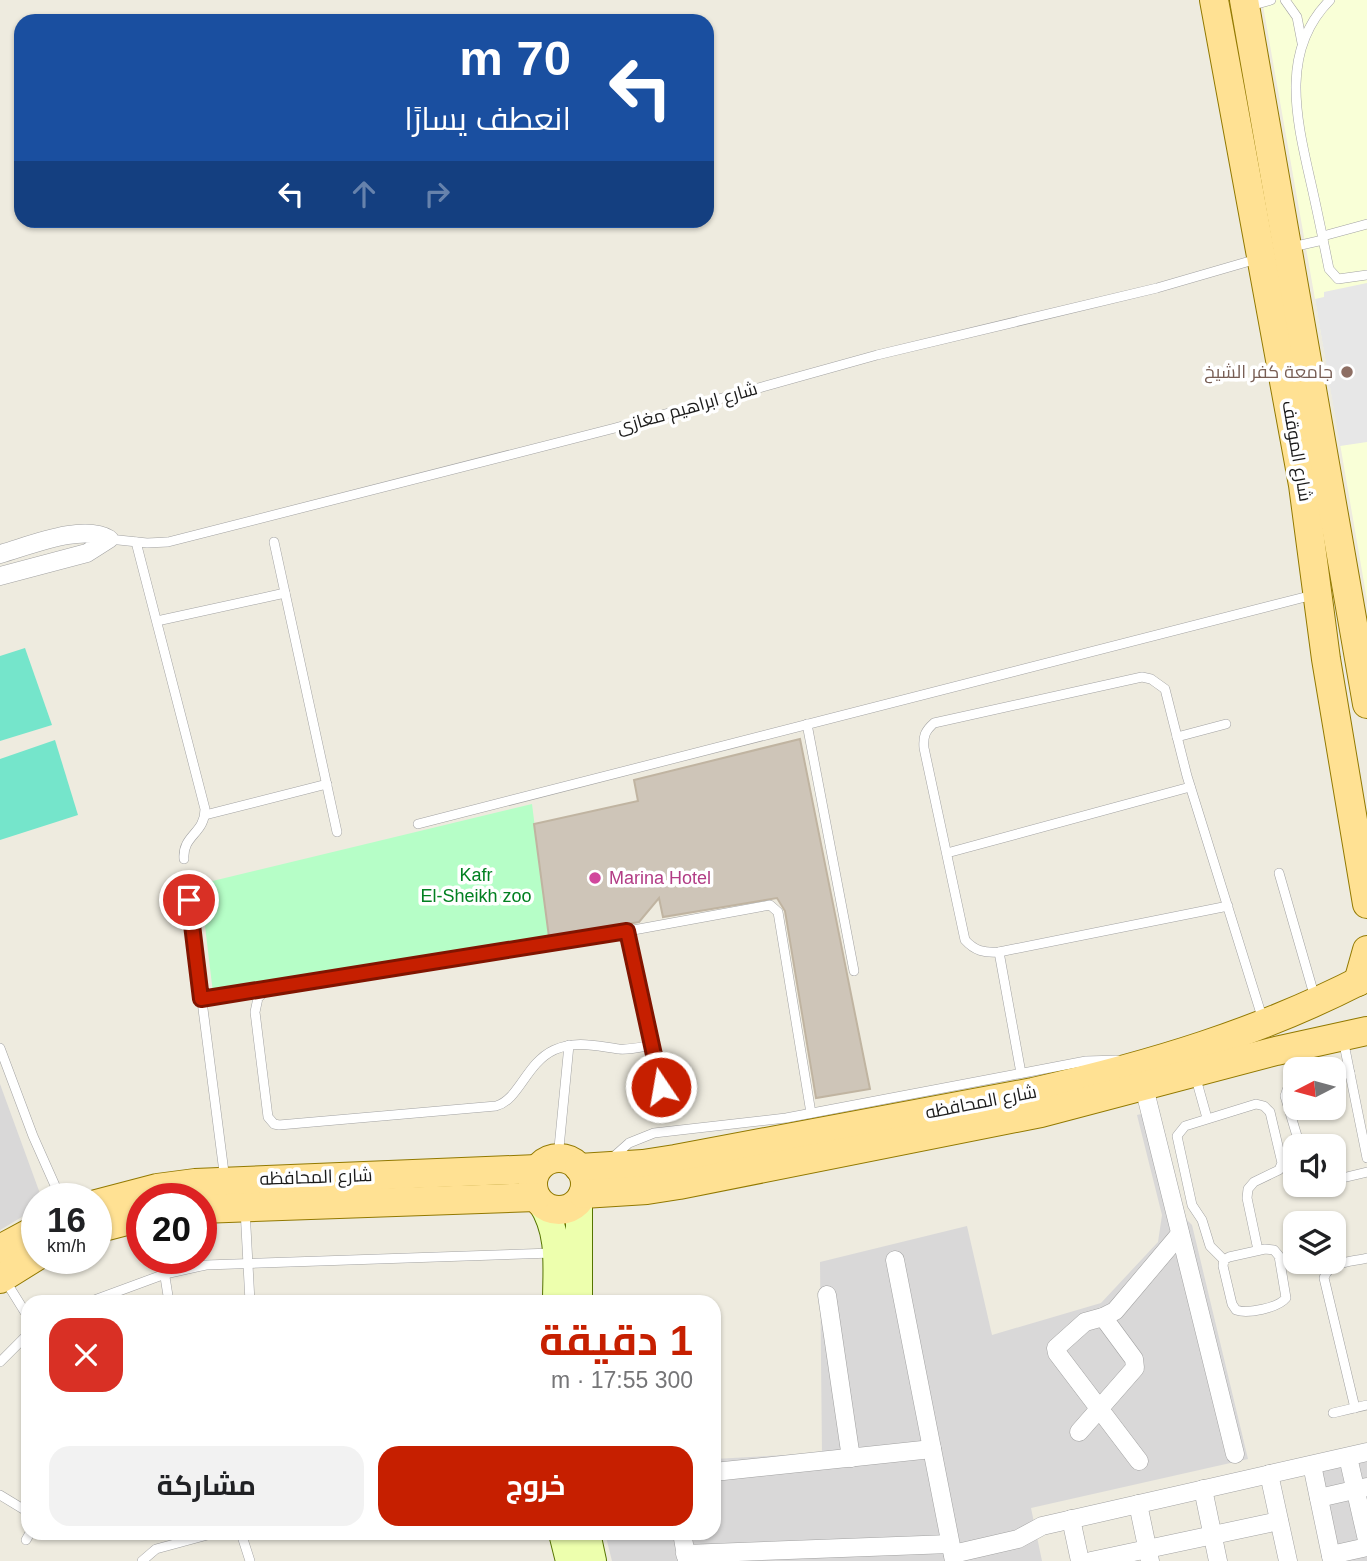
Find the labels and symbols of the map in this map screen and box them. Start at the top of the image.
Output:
place label: جامعة كفر الشيخ [1204,362,1333,384]
marker: جامعة كفر الشيخ [1339,364,1355,380]
street label: شارع ابراهيم مغازى [614,378,760,440]
street label: شارع الموقف [1276,399,1316,503]
park label: Kafr El-Sheikh zoo [420,865,532,906]
place label: Marina Hotel [609,868,711,888]
pin [159,870,219,930]
marker: Marina Hotel [587,870,603,886]
position arrow [624,1050,698,1124]
north arrow [1283,1057,1346,1120]
street label: شارع المحافظه [924,1081,1039,1125]
street label: شارع المحافظه [259,1165,373,1191]
speed limit sign: 20 [126,1183,217,1274]

